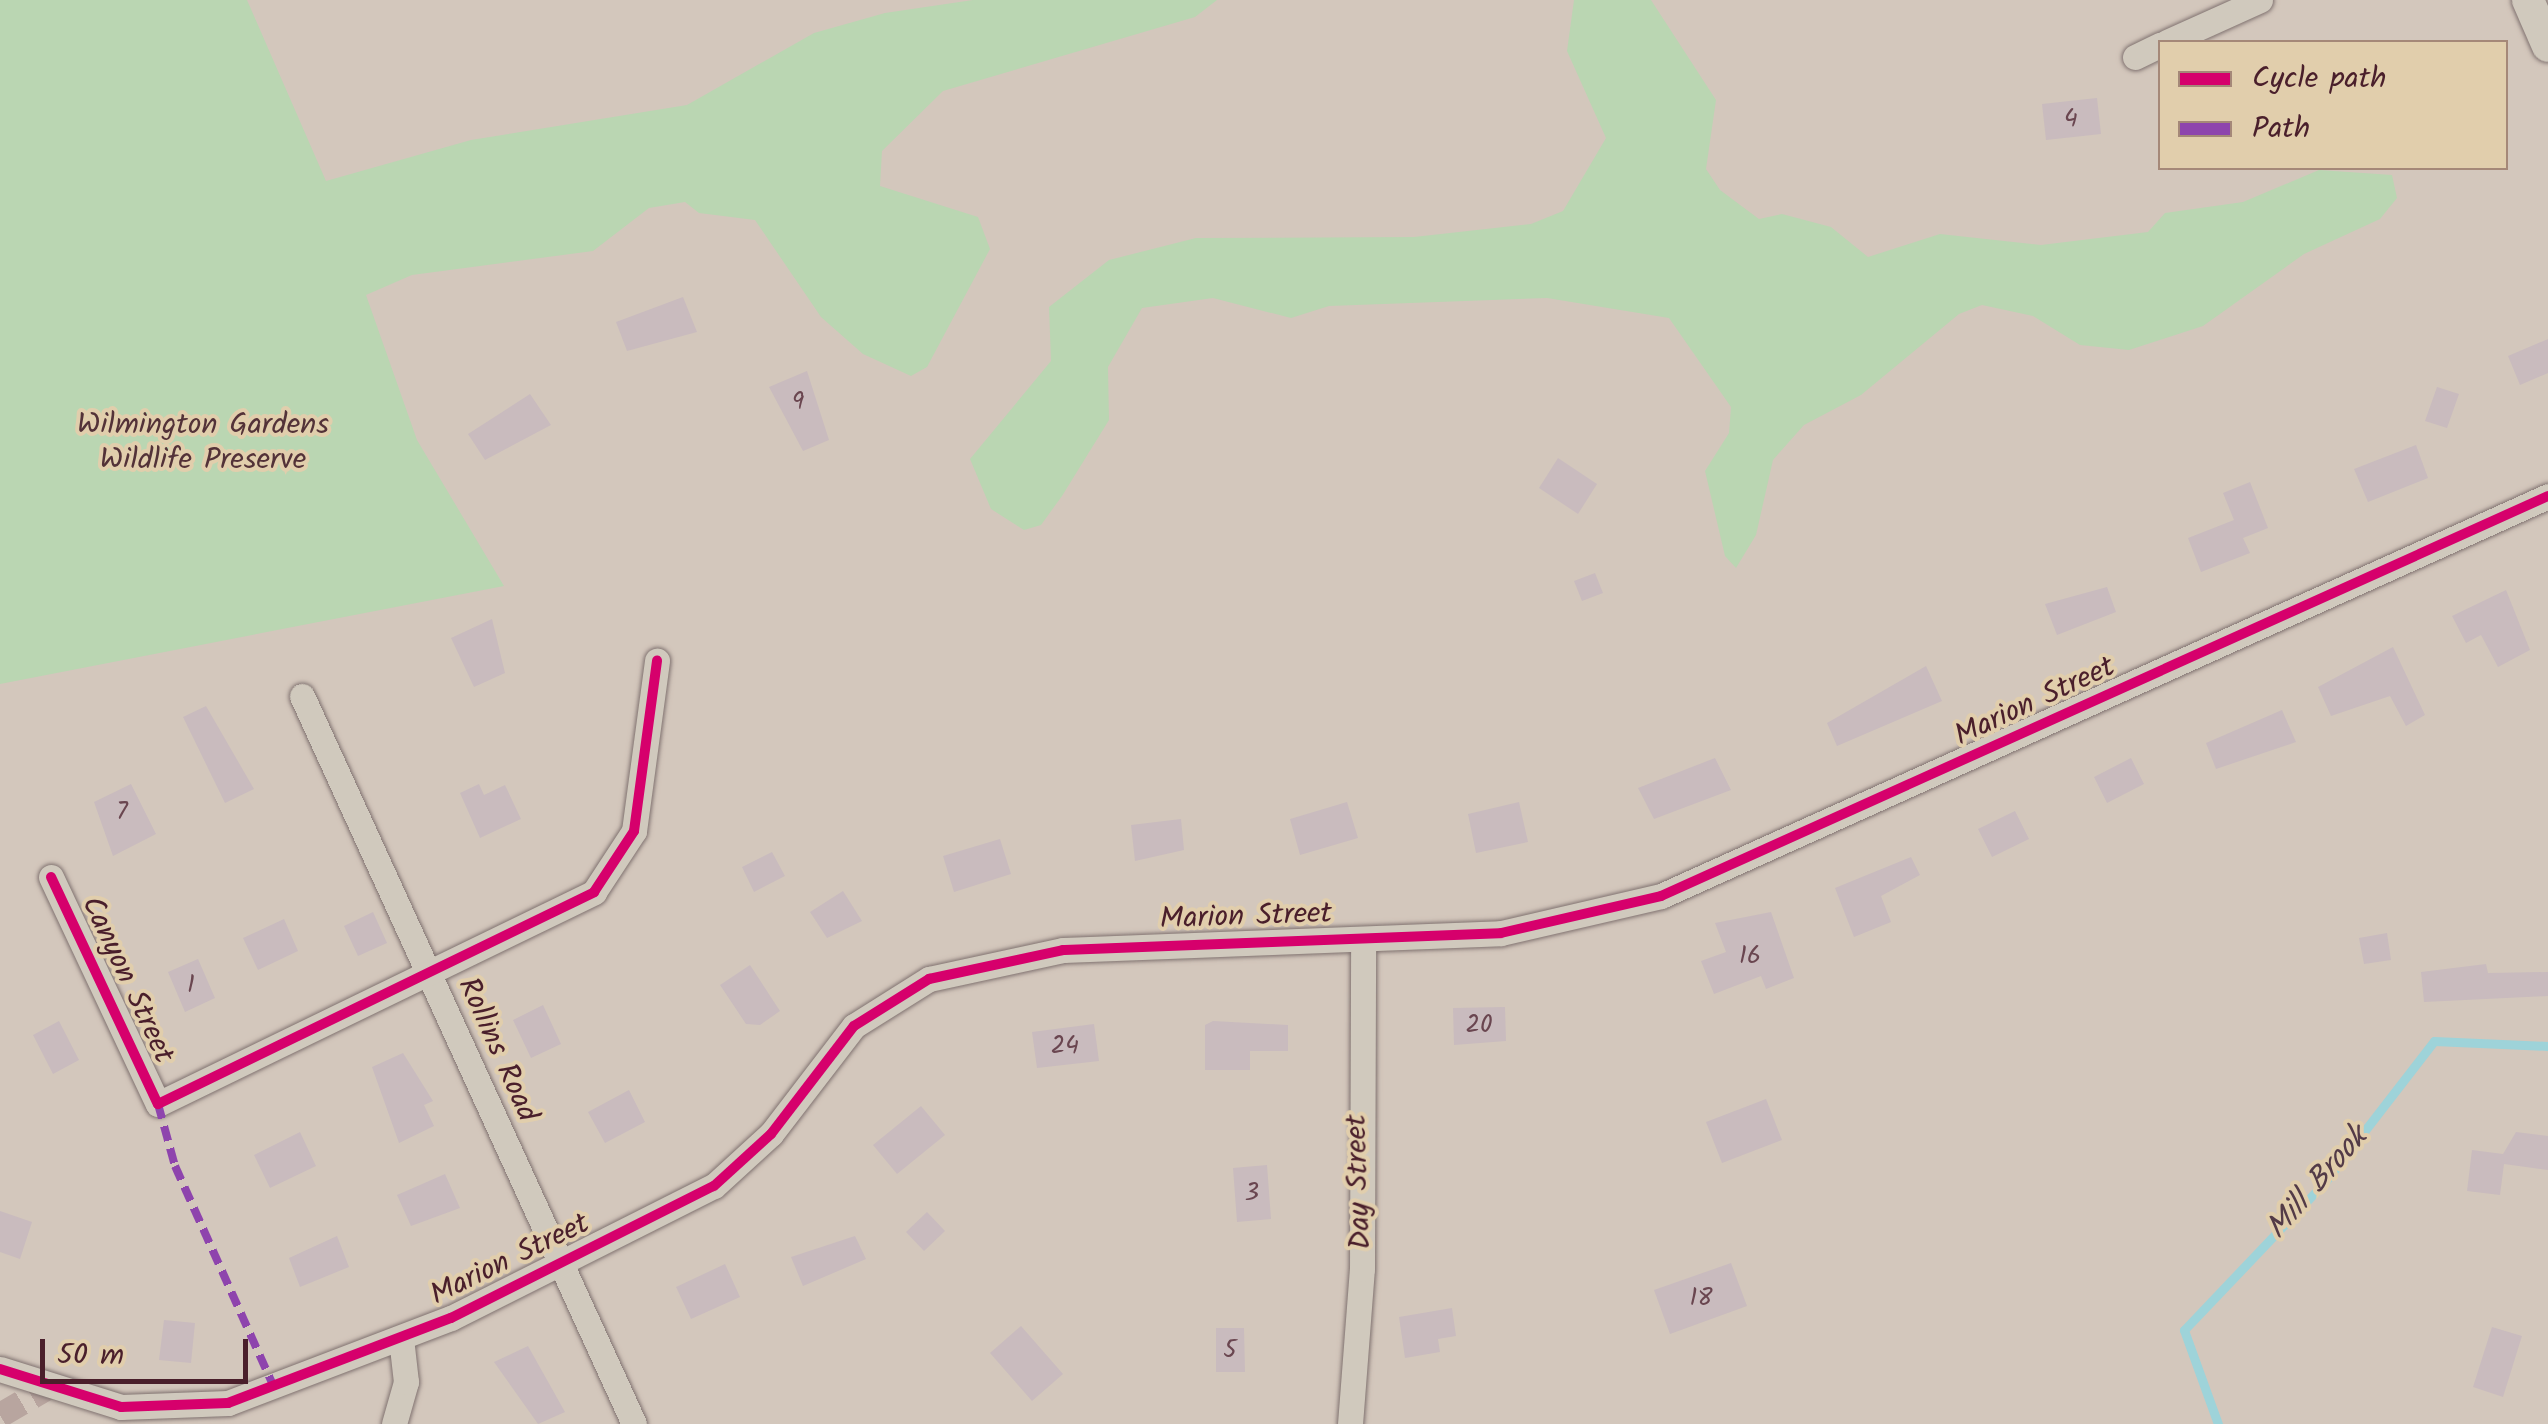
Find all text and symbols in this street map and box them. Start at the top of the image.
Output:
legend [2158,40,2508,170]
text: Cycle path [2252,55,2386,103]
house number: 4 [2064,104,2078,134]
text: Path [2252,105,2310,153]
house number: 9 [792,387,804,417]
park label: Wilmington Gardens Wildlife Preserve [77,407,329,478]
street label: Marion Street [1949,649,2121,755]
house number: 7 [116,797,128,827]
street label: Canyon Street [73,891,181,1069]
street label: Marion Street [1159,896,1333,938]
house number: 16 [1739,941,1761,971]
house number: 1 [187,970,195,1000]
street label: Rollins Road [449,972,545,1128]
house number: 20 [1465,1010,1493,1040]
house number: 24 [1051,1031,1079,1061]
street label: Day Street [1339,1114,1379,1250]
water label: Mill Brook [2259,1120,2377,1248]
house number: 3 [1245,1178,1259,1208]
street label: Marion Street [425,1206,595,1314]
house number: 18 [1690,1283,1712,1313]
scale bar [45,1319,252,1381]
text: 50 m [57,1332,124,1380]
house number: 5 [1223,1335,1237,1365]

